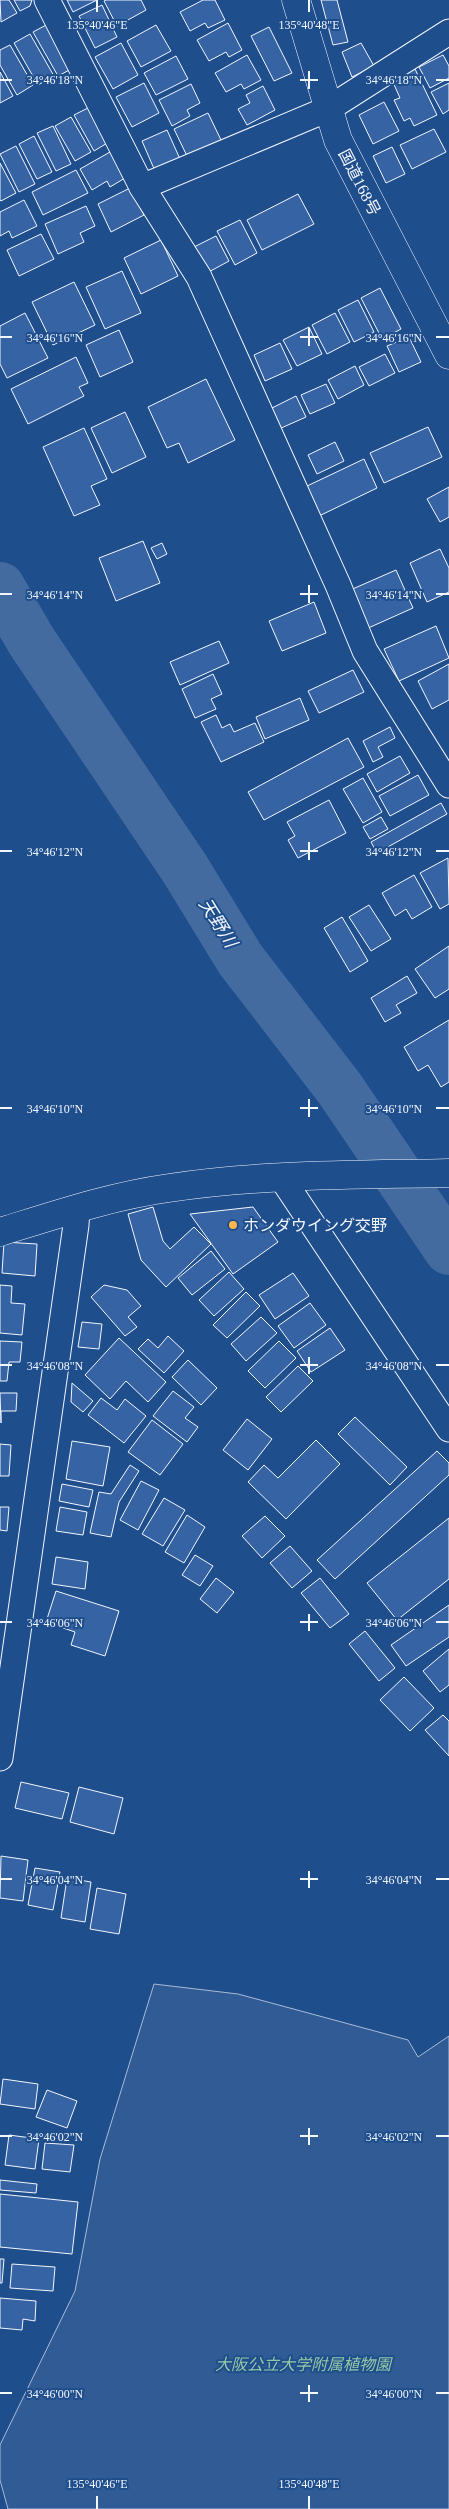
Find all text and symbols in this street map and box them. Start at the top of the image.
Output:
text: 135°40'46"E [66,18,128,32]
text: 135°40'48"E [278,18,340,32]
text: 34°46'18"N [27,73,84,87]
text: 34°46'18"N [366,73,423,87]
street label: 国道168号 [336,146,383,218]
text: 34°46'16"N [27,331,84,345]
text: 34°46'16"N [366,331,423,345]
text: 34°46'14"N [27,588,84,602]
text: 34°46'14"N [366,588,423,602]
text: 34°46'12"N [27,845,84,859]
text: 34°46'12"N [366,845,423,859]
water label: 天野川 [195,895,242,953]
text: 34°46'10"N [27,1102,84,1116]
text: 34°46'10"N [366,1102,423,1116]
place label: ホンダウイング交野 [243,1217,387,1234]
marker: ホンダウイング交野 [227,1219,239,1231]
text: 34°46'08"N [27,1359,84,1373]
text: 34°46'08"N [366,1359,423,1373]
text: 34°46'06"N [27,1616,84,1630]
text: 34°46'06"N [366,1616,423,1630]
text: 34°46'04"N [27,1873,84,1887]
text: 34°46'04"N [366,1873,423,1887]
text: 34°46'02"N [27,2130,84,2144]
text: 34°46'02"N [366,2130,423,2144]
park label: 大阪公立大学附属植物園 [215,2356,393,2373]
text: 34°46'00"N [27,2387,84,2401]
text: 34°46'00"N [366,2387,423,2401]
text: 135°40'46"E [66,2477,128,2491]
text: 135°40'48"E [278,2477,340,2491]

